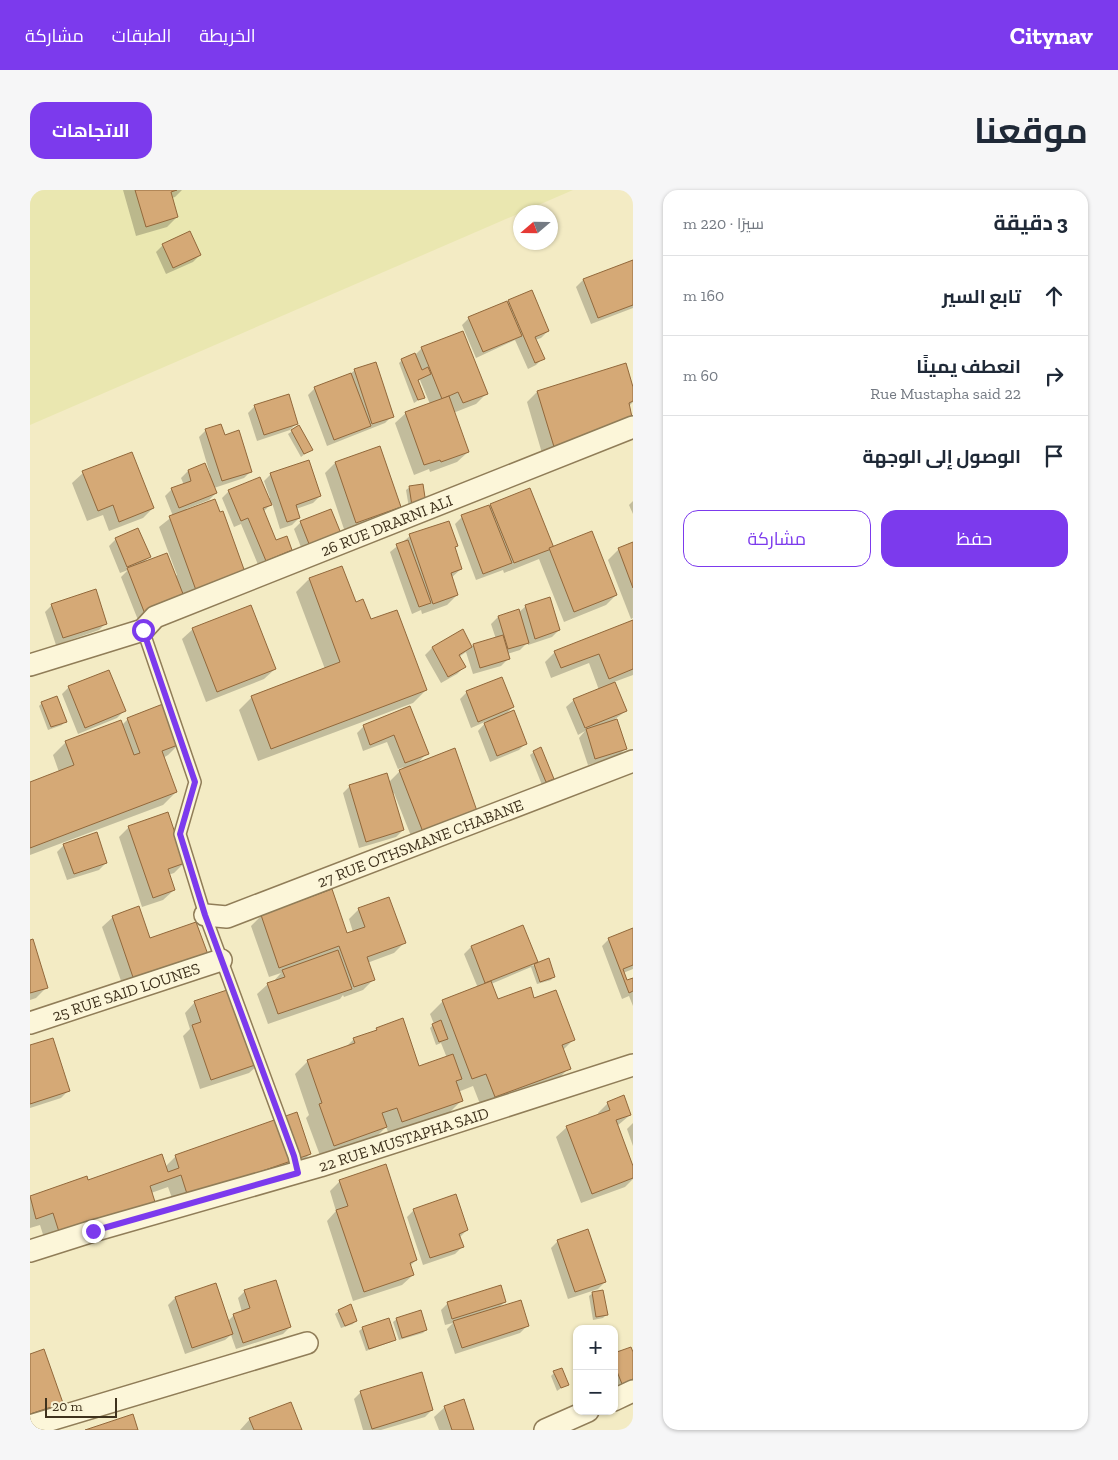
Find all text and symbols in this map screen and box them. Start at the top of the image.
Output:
text: Citynav [1010,21,1093,50]
text: مشاركة [25,25,84,47]
text: الطبقات [112,25,171,47]
text: الخريطة [199,25,256,47]
button: الاتجاهات [30,102,152,159]
text: موقعنا [974,110,1088,152]
north arrow [513,205,558,250]
text: 3 دقيقة [994,210,1068,235]
text: سيرًا · 220 m [683,214,764,233]
icon: ahead [1040,282,1068,310]
text: تابع السير [942,285,1021,308]
text: 160 m [683,286,724,305]
text: انعطف يمينًا [916,355,1021,378]
icon: right [1040,362,1068,390]
text: 60 m [683,366,718,385]
text: 22 Rue Mustapha said [870,384,1021,403]
icon: arrive [1040,442,1068,470]
text: الوصول إلى الوجهة [863,445,1021,468]
street label: 26 RUE DRARNI ALI [318,490,455,560]
button: مشاركة [683,510,871,567]
button: حفظ [881,510,1068,567]
route start [132,619,155,642]
street label: 27 RUE OTHSMANE CHABANE [315,795,526,891]
street label: 25 RUE SAID LOUNES [50,958,202,1025]
street label: 22 RUE MUSTAPHA SAID [316,1103,491,1175]
route end [82,1220,105,1243]
map controls [573,1325,618,1415]
button: + [573,1325,618,1370]
button: − [573,1370,618,1415]
scale bar [45,1395,118,1418]
text: 20 m [52,1398,83,1415]

